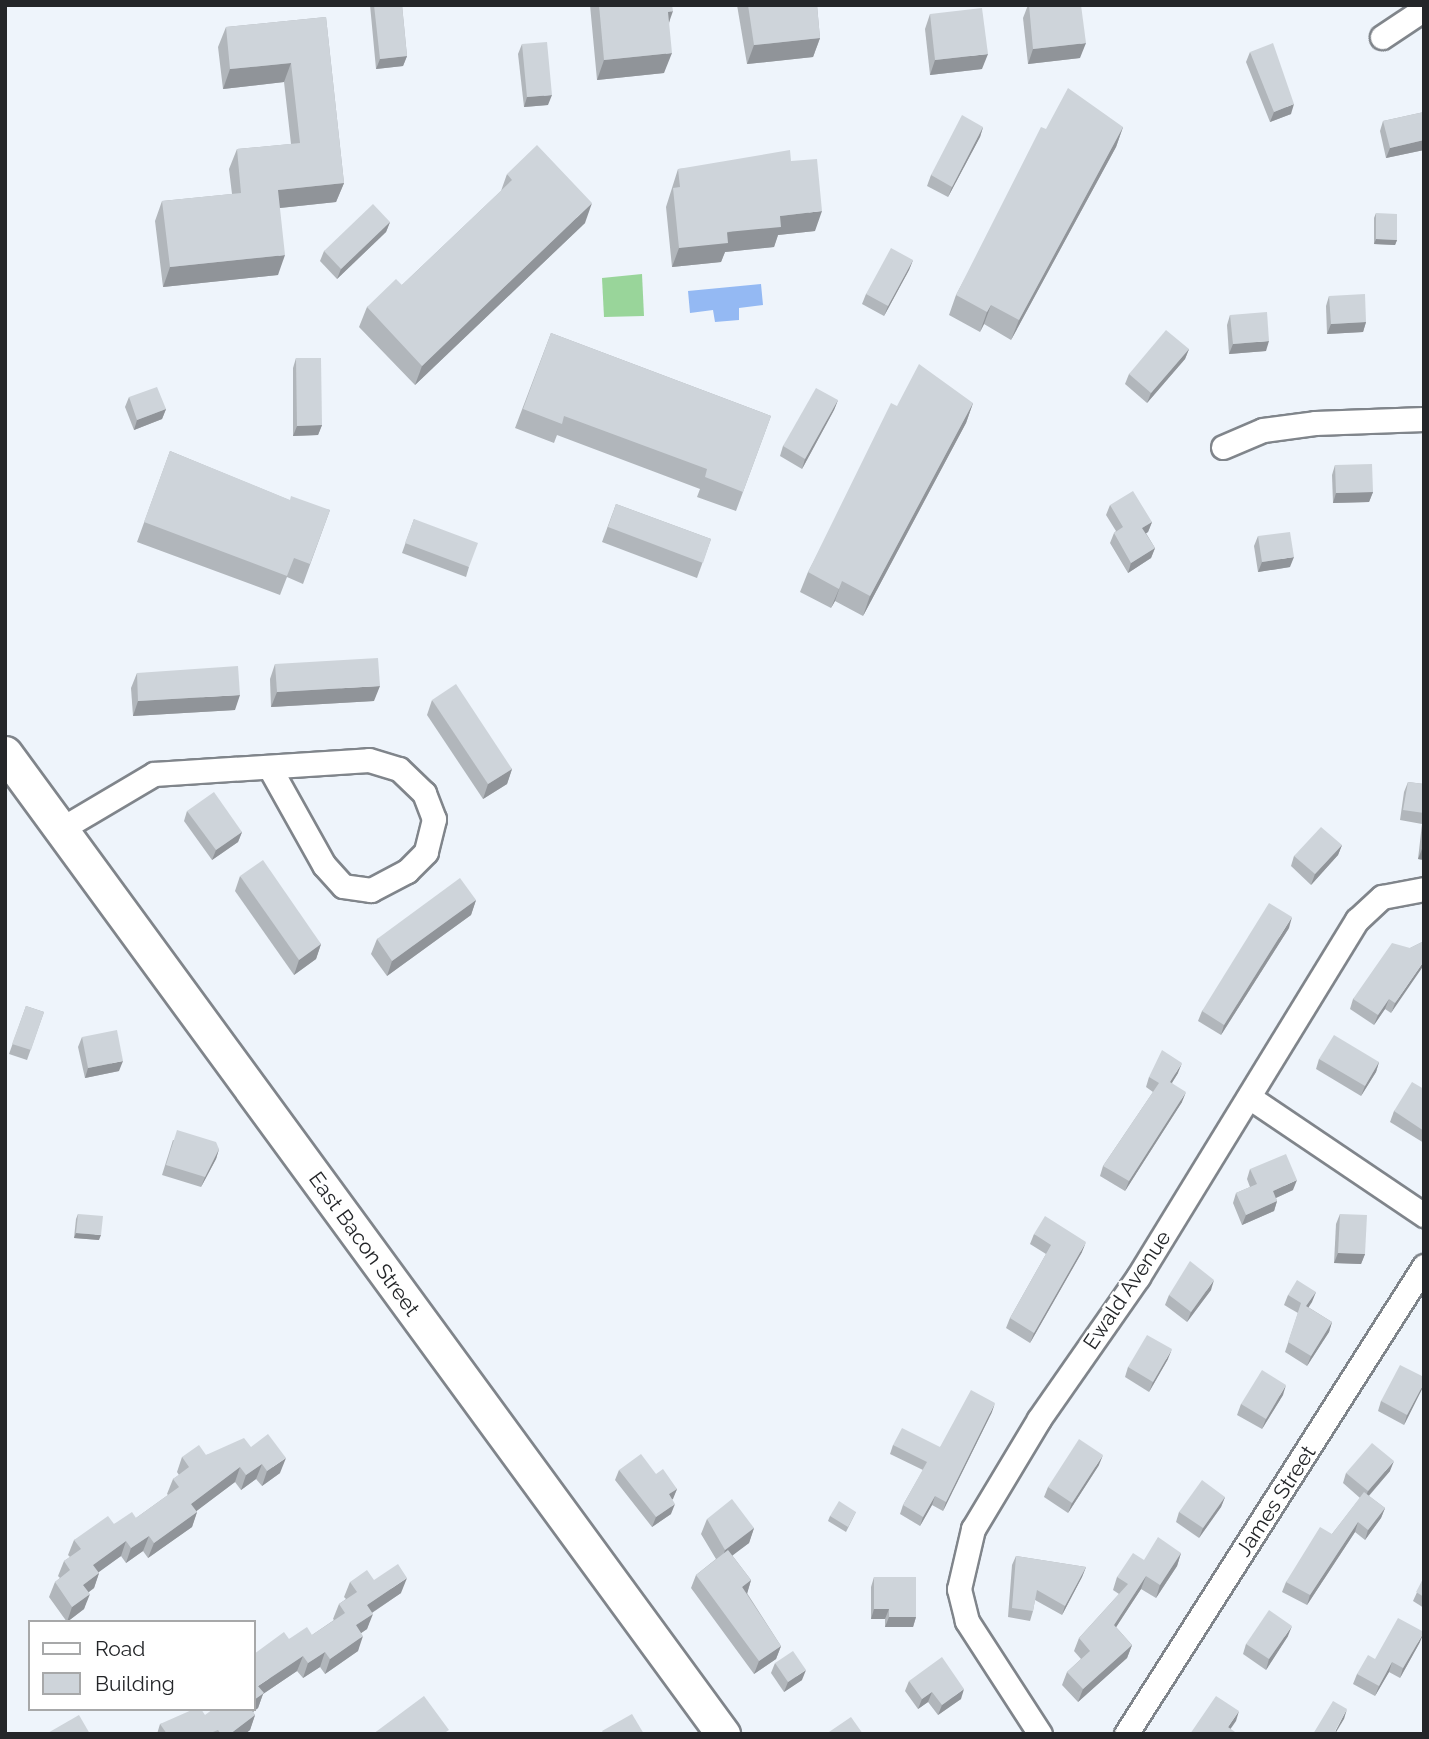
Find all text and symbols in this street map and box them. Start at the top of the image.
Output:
street label: East Bacon Street [303,1167,425,1321]
street label: Ewald Avenue [1078,1226,1176,1354]
street label: James Street [1231,1441,1321,1561]
legend [28,1620,256,1711]
text: Road [95,1636,145,1661]
text: Building [95,1671,175,1696]

